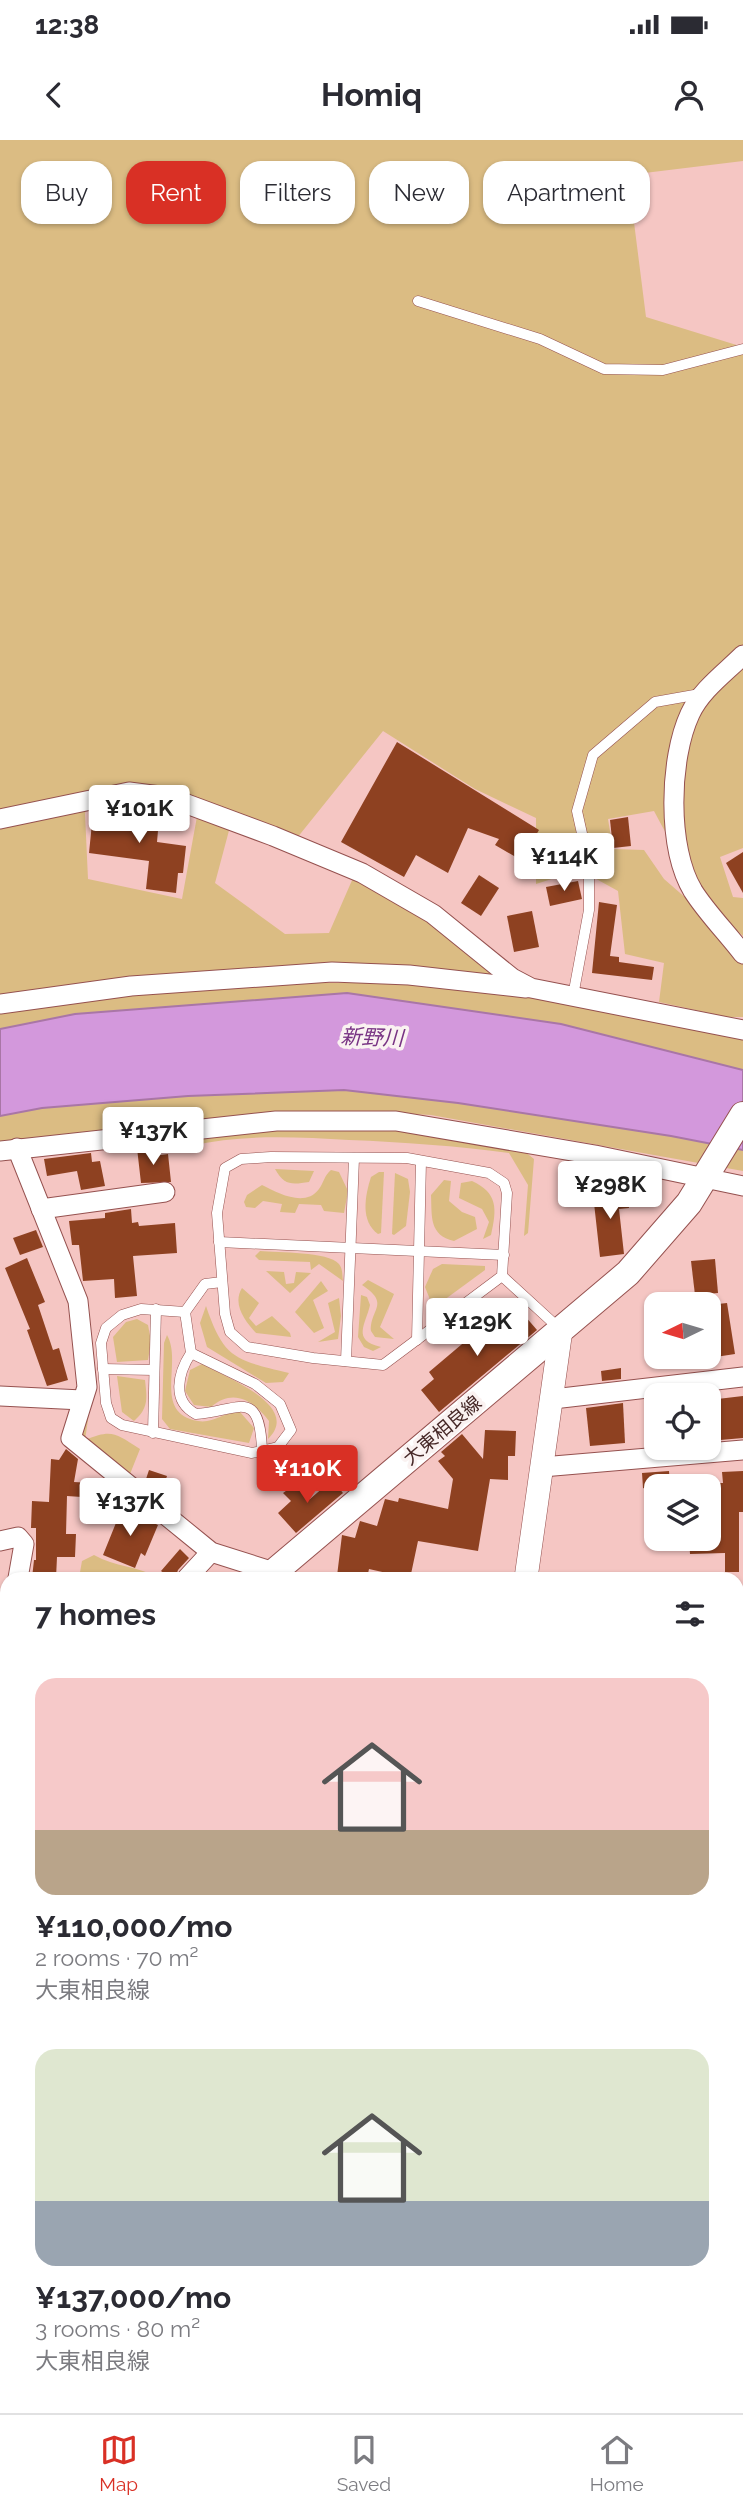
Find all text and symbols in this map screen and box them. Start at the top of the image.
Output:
text: 12:38 [35,10,99,40]
icon: back [35,76,73,114]
text: Homiq [321,76,422,113]
icon: person [670,76,708,114]
chip: Buy [21,161,112,224]
chip: Rent [126,161,226,224]
chip: Filters [240,161,355,224]
chip: New [369,161,469,224]
chip: Apartment [483,161,650,224]
pin: ¥101K [90,786,188,845]
text: ¥101K [105,794,173,821]
pin: ¥114K [515,834,613,893]
text: ¥114K [530,842,598,869]
water label: 新野川 [340,1023,406,1051]
pin: ¥137K [104,1108,202,1167]
text: ¥137K [119,1116,187,1143]
pin: ¥298K [561,1161,659,1221]
text: ¥298K [574,1170,646,1197]
north arrow [644,1292,721,1368]
map controls [644,1292,721,1551]
pin: ¥129K [428,1298,526,1358]
text: ¥129K [442,1307,512,1334]
button: locate [644,1383,721,1460]
street label: 大東相良線 [399,1391,485,1469]
pin: ¥110K [258,1446,356,1505]
text: ¥110K [273,1454,341,1481]
button: layers [644,1474,721,1551]
pin: ¥137K [81,1478,179,1538]
text: ¥137K [96,1487,164,1514]
icon: filters [671,1595,709,1633]
text: 7 homes [35,1597,156,1632]
icon: home [309,1724,435,1850]
text: ¥110,000/mo [35,1909,232,1944]
text: 2 rooms · 70 m² [35,1944,198,1971]
text: 大東相良線 [35,1976,150,2003]
icon: home [309,2095,435,2221]
text: ¥137,000/mo [35,2280,231,2315]
text: 3 rooms · 80 m² [35,2315,200,2342]
text: 大東相良線 [35,2347,150,2374]
tab: Map [99,2431,138,2495]
tab: Saved [337,2431,391,2495]
tab: Home [590,2431,644,2495]

